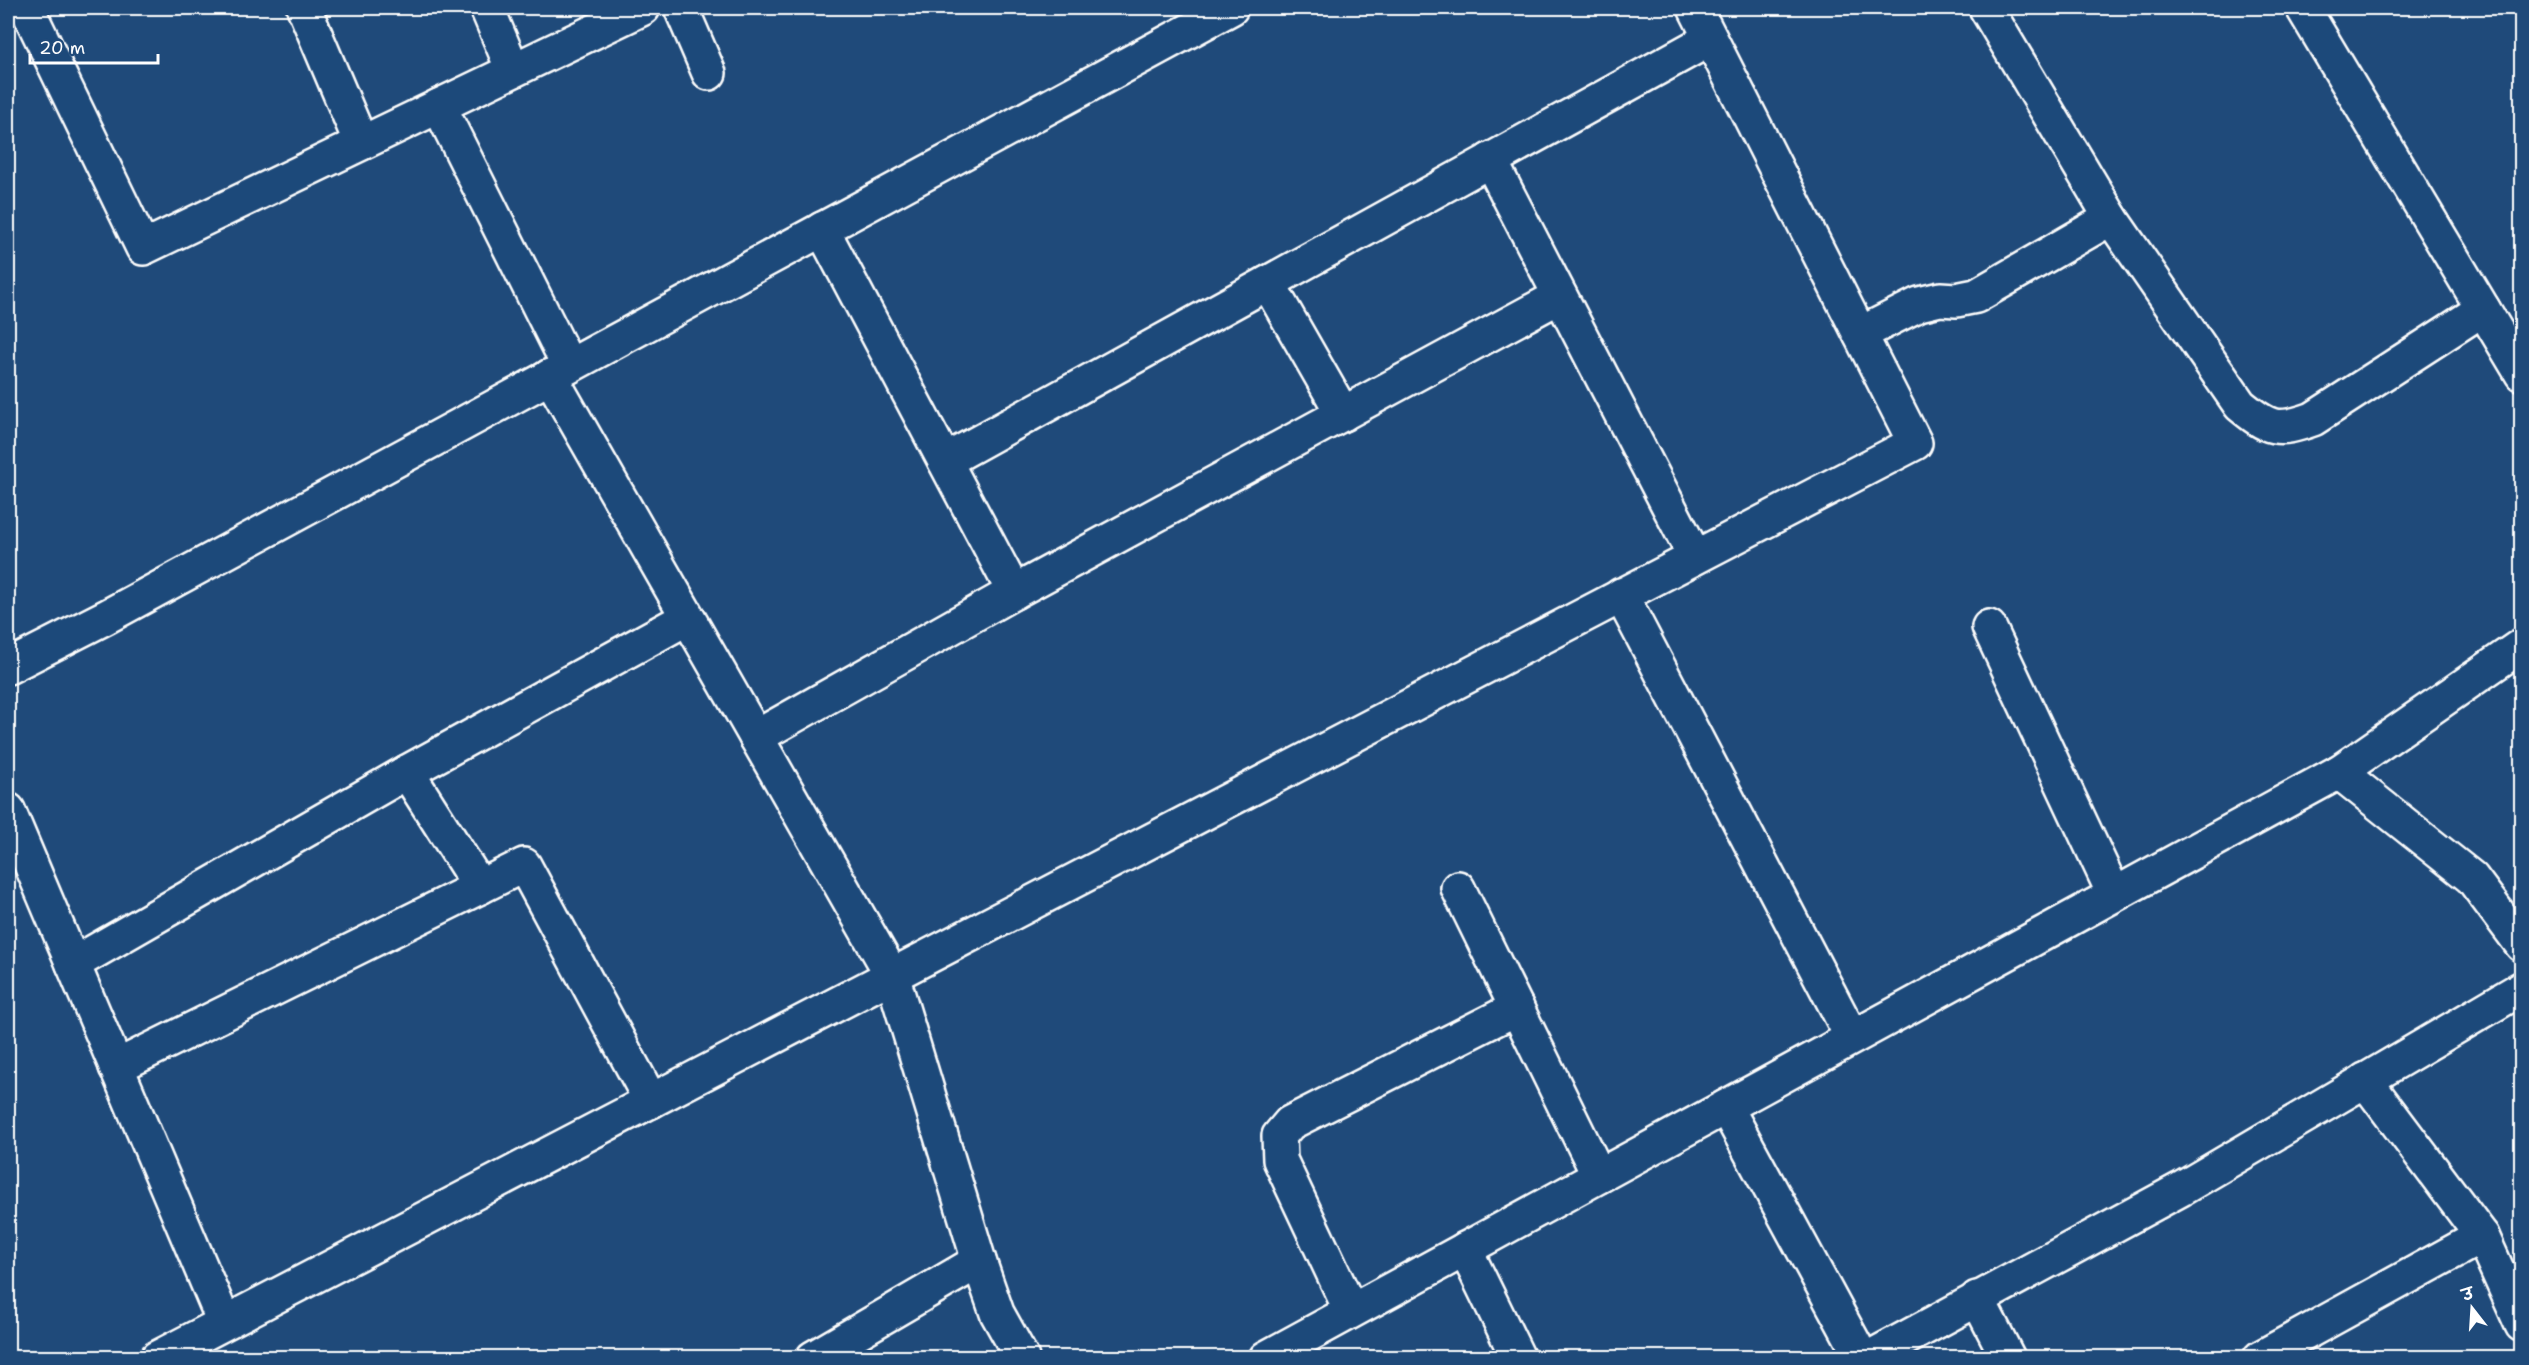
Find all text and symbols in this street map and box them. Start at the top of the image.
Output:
scale bar [30,27,158,65]
text: 20 m [39,36,85,60]
north arrow [2442,1278,2502,1338]
text: उ [2458,1282,2477,1306]

